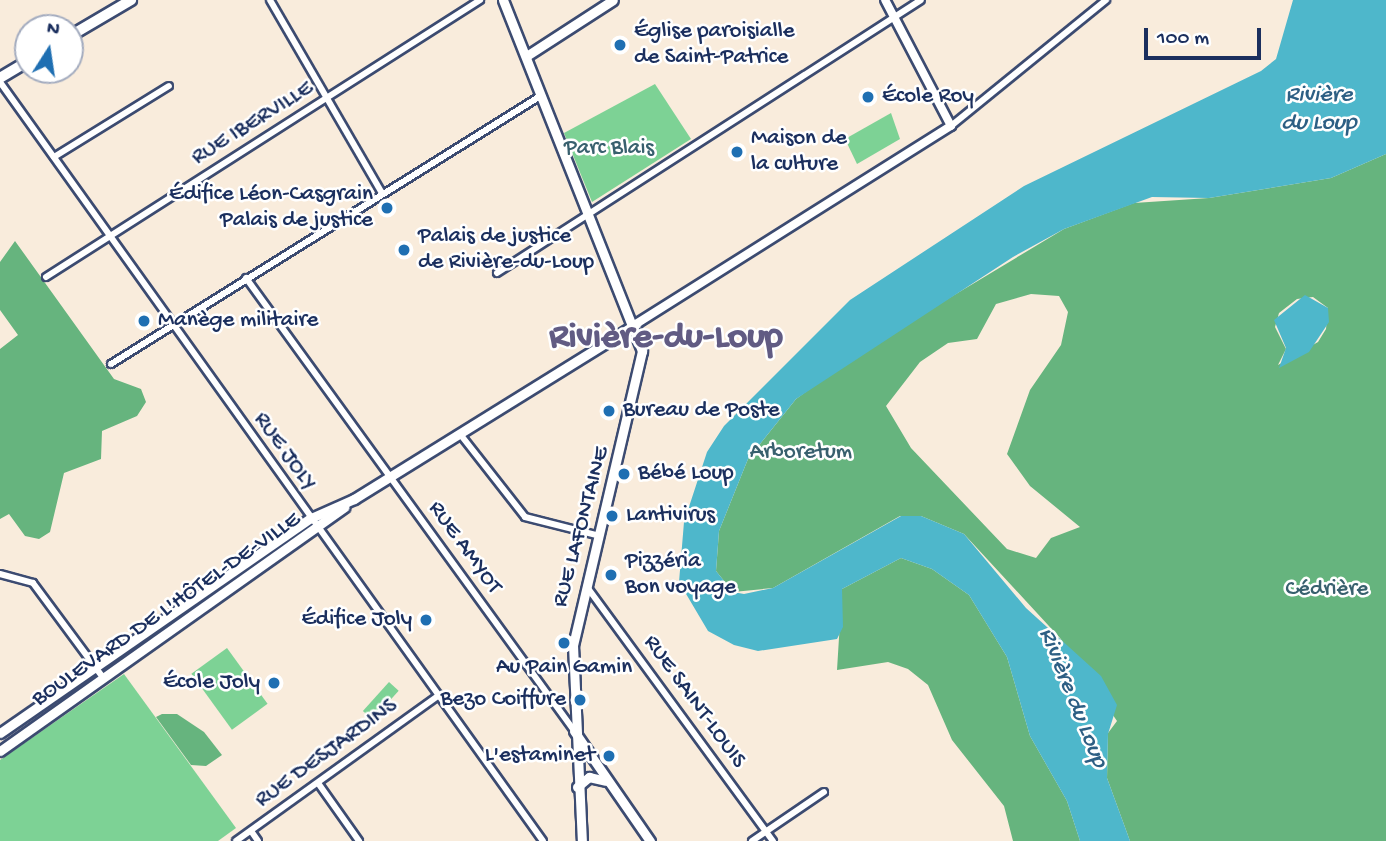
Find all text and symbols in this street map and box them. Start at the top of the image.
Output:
north arrow [14,14,84,84]
scale bar [1148,14,1265,58]
text: N [45,17,62,42]
place label: Église paroisialle de Saint-Patrice [634,18,795,72]
text: 100 m [1157,27,1209,52]
marker: Église paroisialle de Saint-Patrice [612,37,628,53]
street label: RUE IBERVILLE [187,76,319,172]
water label: Rivière du Loup [1281,82,1357,138]
place label: École Roy [882,83,974,111]
marker: École Roy [860,89,876,105]
place label: Maison de la culture [751,125,847,179]
park label: Parc Blais [564,135,654,163]
marker: Maison de la culture [729,144,745,160]
place label: Édifice Léon-Casgrain Palais de justice [169,181,373,235]
marker: Édifice Léon-Casgrain Palais de justice [379,200,395,216]
place label: Palais de justice de Rivière-du-Loup [418,223,594,277]
marker: Palais de justice de Rivière-du-Loup [396,242,412,258]
place label: Manège militaire [158,307,318,335]
marker: Manège militaire [136,313,152,329]
district label: Rivière-du-Loup [549,316,783,360]
place label: Bureau de Poste [623,397,780,425]
marker: Bureau de Poste [601,403,617,419]
street label: RUE JOLY [246,407,322,497]
park label: Arboretum [750,439,852,467]
street label: RUE LAFONTAINE [547,444,617,610]
place label: Bébé Loup [638,460,734,488]
marker: Bébé Loup [616,466,632,482]
street label: RUE AMYOT [421,496,507,600]
place label: Lantivirus [626,502,715,530]
street label: BOULEVARD DE L'HÔTEL-DE-VILLE [27,507,307,713]
marker: Lantivirus [604,508,620,524]
place label: Pizzéria Bon voyage [625,548,736,602]
marker: Pizzéria Bon voyage [603,567,619,583]
park label: Cédrière [1286,576,1368,604]
place label: Édifice Joly [302,606,412,634]
marker: Édifice Joly [418,612,434,628]
water label: Rivière du Loup [1031,624,1113,772]
street label: RUE SAINT-LOUIS [636,630,752,774]
marker: Au Pain Gamin [556,635,572,651]
place label: Au Pain Gamin [496,654,632,682]
place label: École Joly [163,669,260,697]
marker: École Joly [266,675,282,691]
place label: Bezo Coiffure [441,686,566,714]
marker: Bezo Coiffure [572,692,588,708]
street label: RUE DESJARDINS [250,693,404,815]
place label: L'estaminet [485,742,595,770]
marker: L'estaminet [601,748,617,764]

